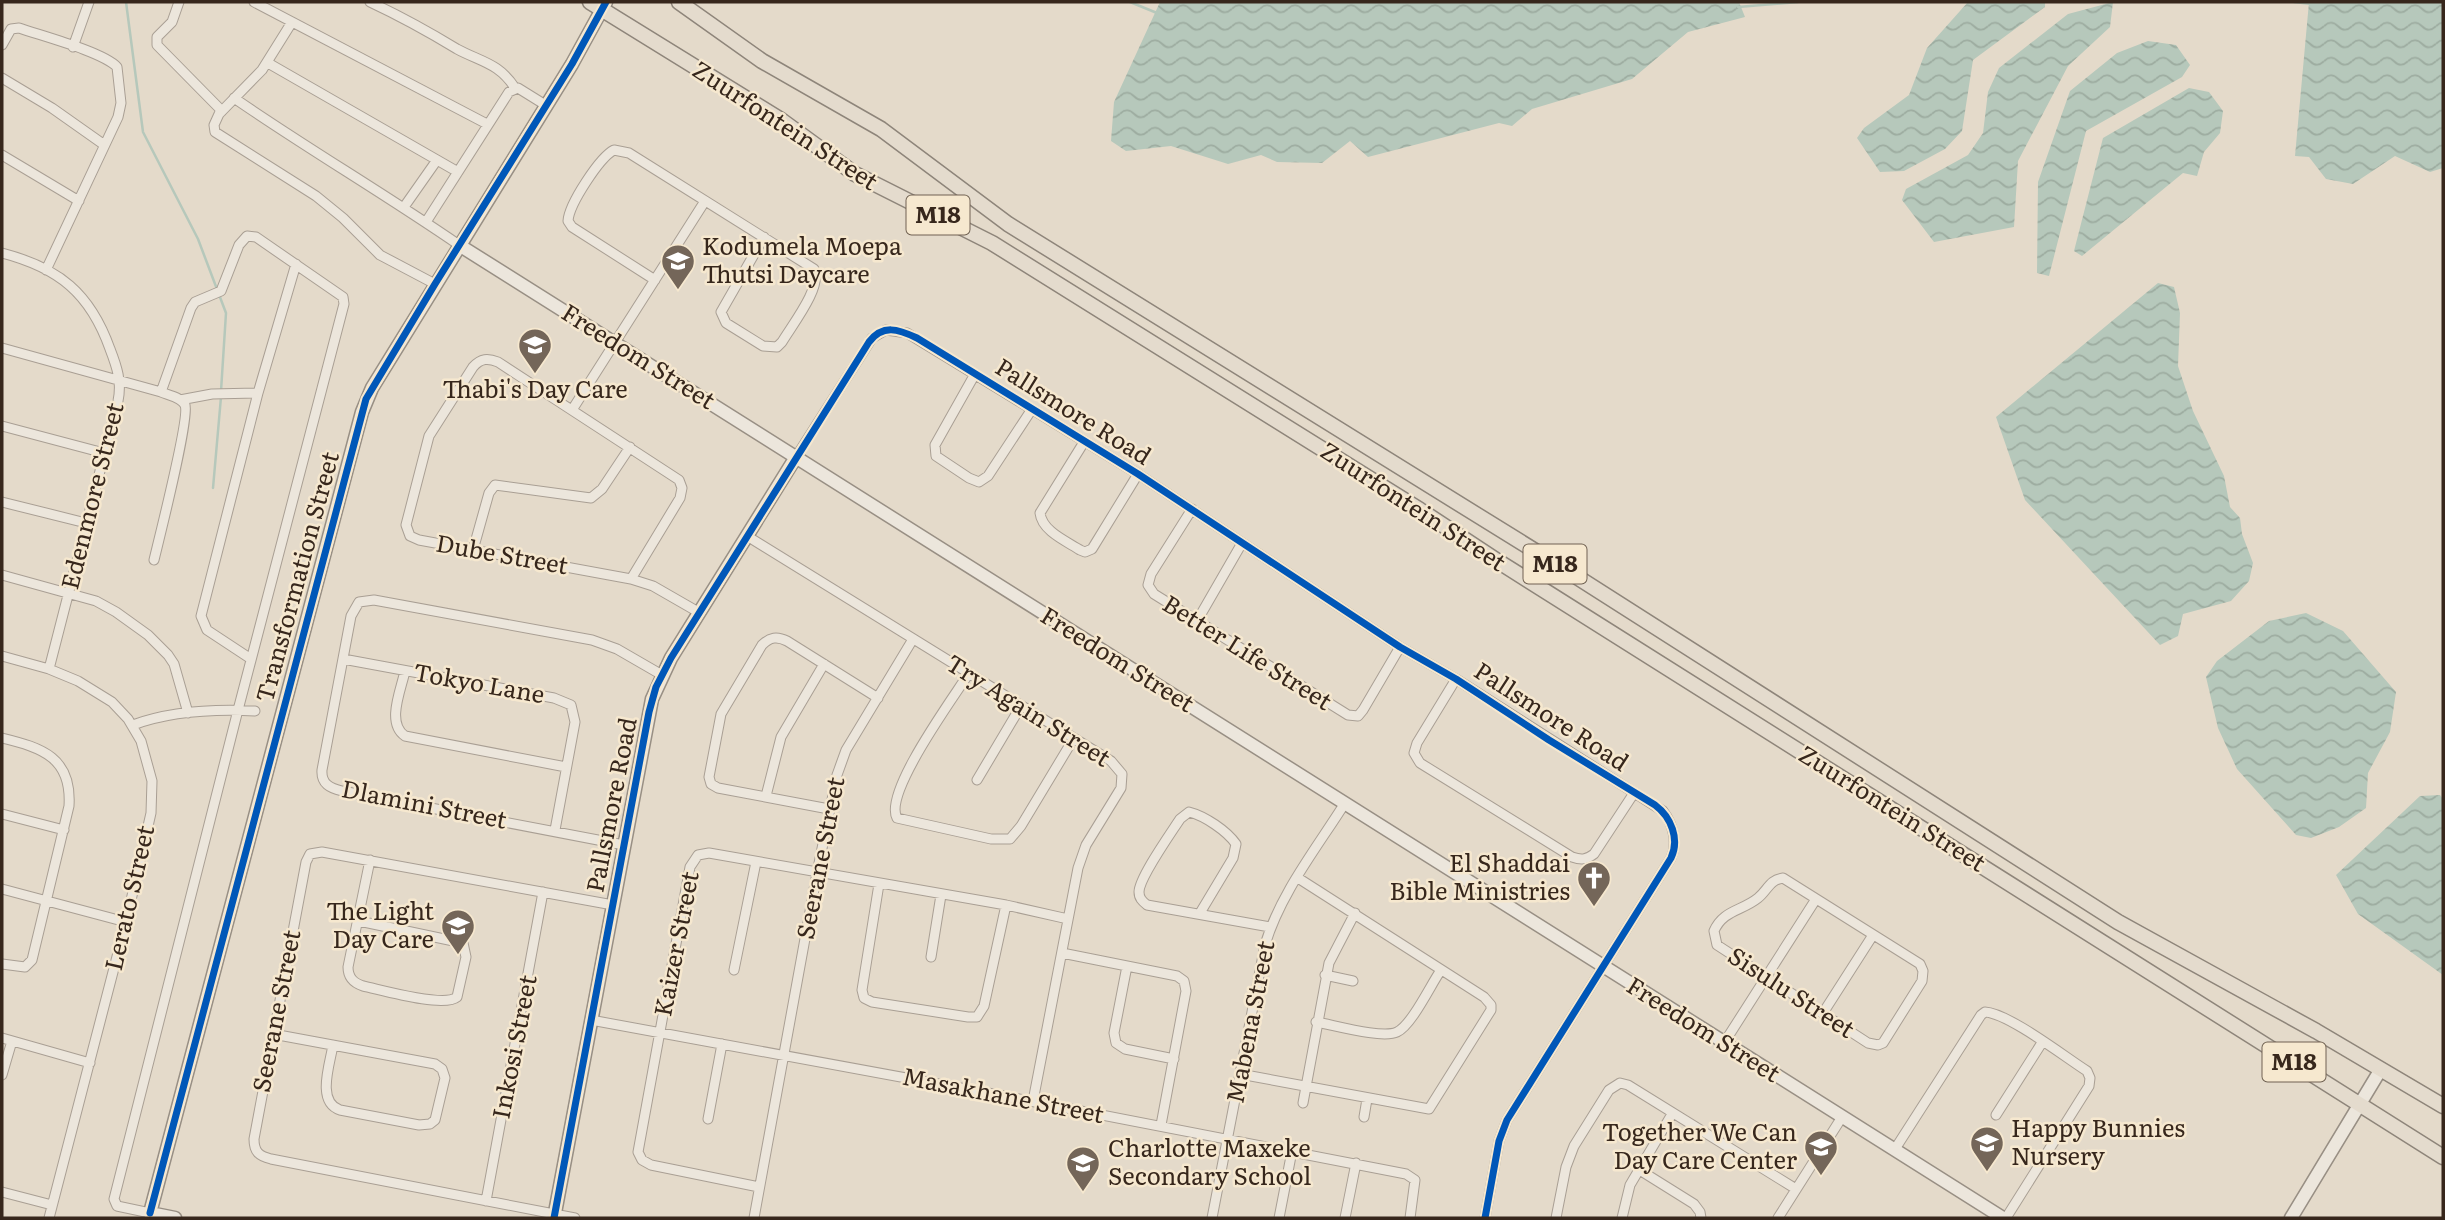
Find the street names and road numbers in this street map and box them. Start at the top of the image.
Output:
street label: Zuurfontein Street [687,51,886,197]
road number: M18 [906,196,970,234]
street label: Freedom Street [556,294,723,416]
street label: Pallsmore Road [990,348,1159,472]
street label: Edenmore Street [50,398,131,593]
street label: Zuurfontein Street [1315,432,1514,578]
street label: Transformation Street [245,447,346,706]
street label: Dube Street [434,524,572,581]
road number: M18 [1524,544,1586,584]
street label: Better Life Street [1157,585,1340,717]
street label: Freedom Street [1035,597,1202,719]
street label: Try Again Street [940,644,1119,774]
street label: Pallsmore Road [1468,652,1637,778]
street label: Tokyo Lane [411,653,548,710]
street label: Pallsmore Road [575,714,644,895]
street label: Zuurfontein Street [1793,735,1994,879]
street label: Dlamini Street [339,769,510,836]
street label: Seerane Street [786,773,851,942]
street label: Lerato Street [94,821,161,974]
street label: Kaizer Street [643,868,706,1019]
street label: Seerane Street [242,926,307,1095]
street label: Mabena Street [1216,937,1282,1106]
street label: Sisulu Street [1722,937,1863,1045]
street label: Freedom Street [1621,967,1788,1089]
street label: Inkosi Street [481,971,544,1122]
road number: M18 [2262,1042,2326,1082]
street label: Masakhane Street [900,1057,1108,1130]

